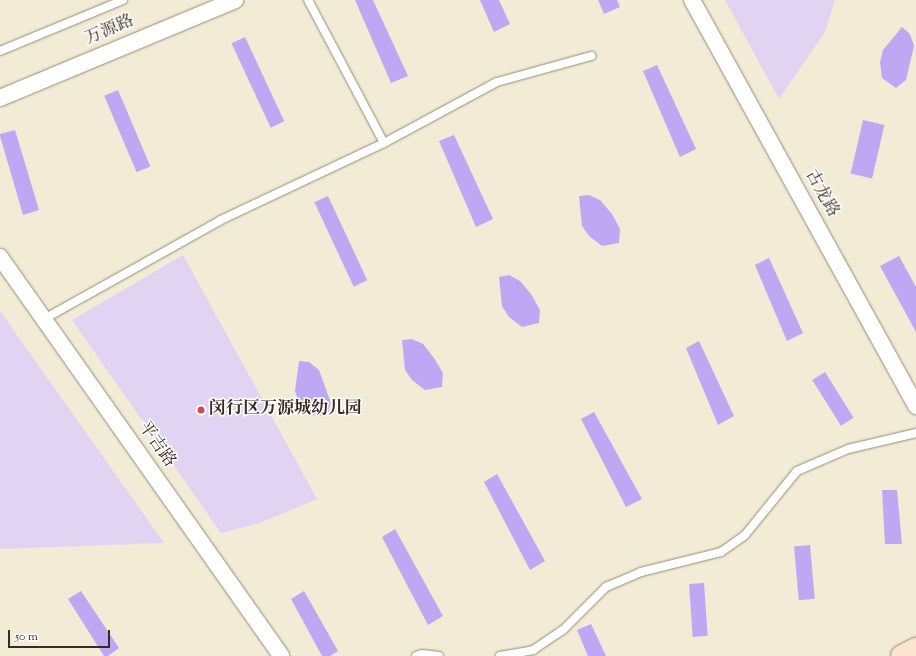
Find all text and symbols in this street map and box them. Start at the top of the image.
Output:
street label: 万源路 [83,12,137,50]
street label: 古龙路 [800,167,842,221]
place label: 闵行区万源城幼儿园 [209,400,362,420]
marker: 闵行区万源城幼儿园 [196,405,206,415]
street label: 平吉路 [133,418,179,472]
scale bar [10,622,112,648]
text: 50 m [15,628,38,646]

